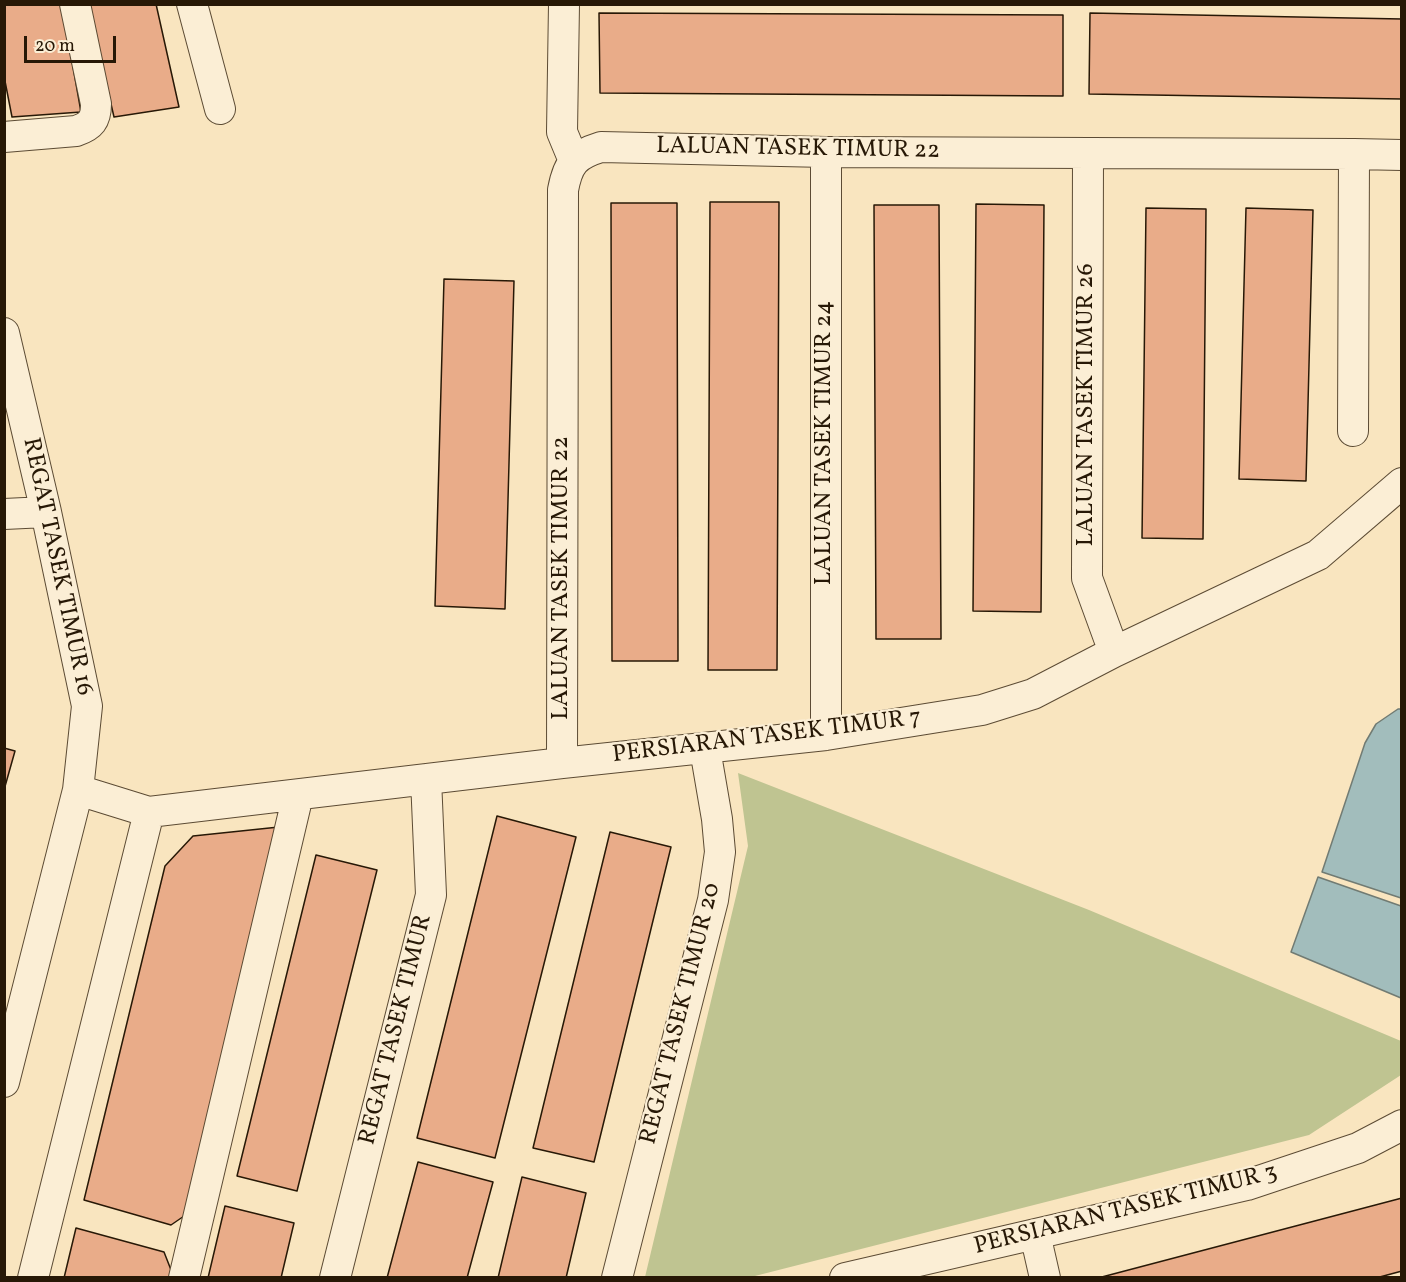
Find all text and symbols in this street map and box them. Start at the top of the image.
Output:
scale bar [27,24,118,62]
text: 20 m [35,34,75,59]
street label: LALUAN TASEK TIMUR 22 [656,133,940,167]
street label: LALUAN TASEK TIMUR 26 [1074,263,1102,547]
street label: LALUAN TASEK TIMUR 24 [812,301,840,585]
street label: REGAT TASEK TIMUR 16 [15,435,97,699]
street label: LALUAN TASEK TIMUR 22 [549,436,577,720]
street label: PERSIARAN TASEK TIMUR 7 [611,705,923,771]
street label: REGAT TASEK TIMUR 20 [636,880,728,1148]
street label: REGAT TASEK TIMUR [354,912,440,1148]
street label: PERSIARAN TASEK TIMUR 3 [971,1159,1281,1263]

